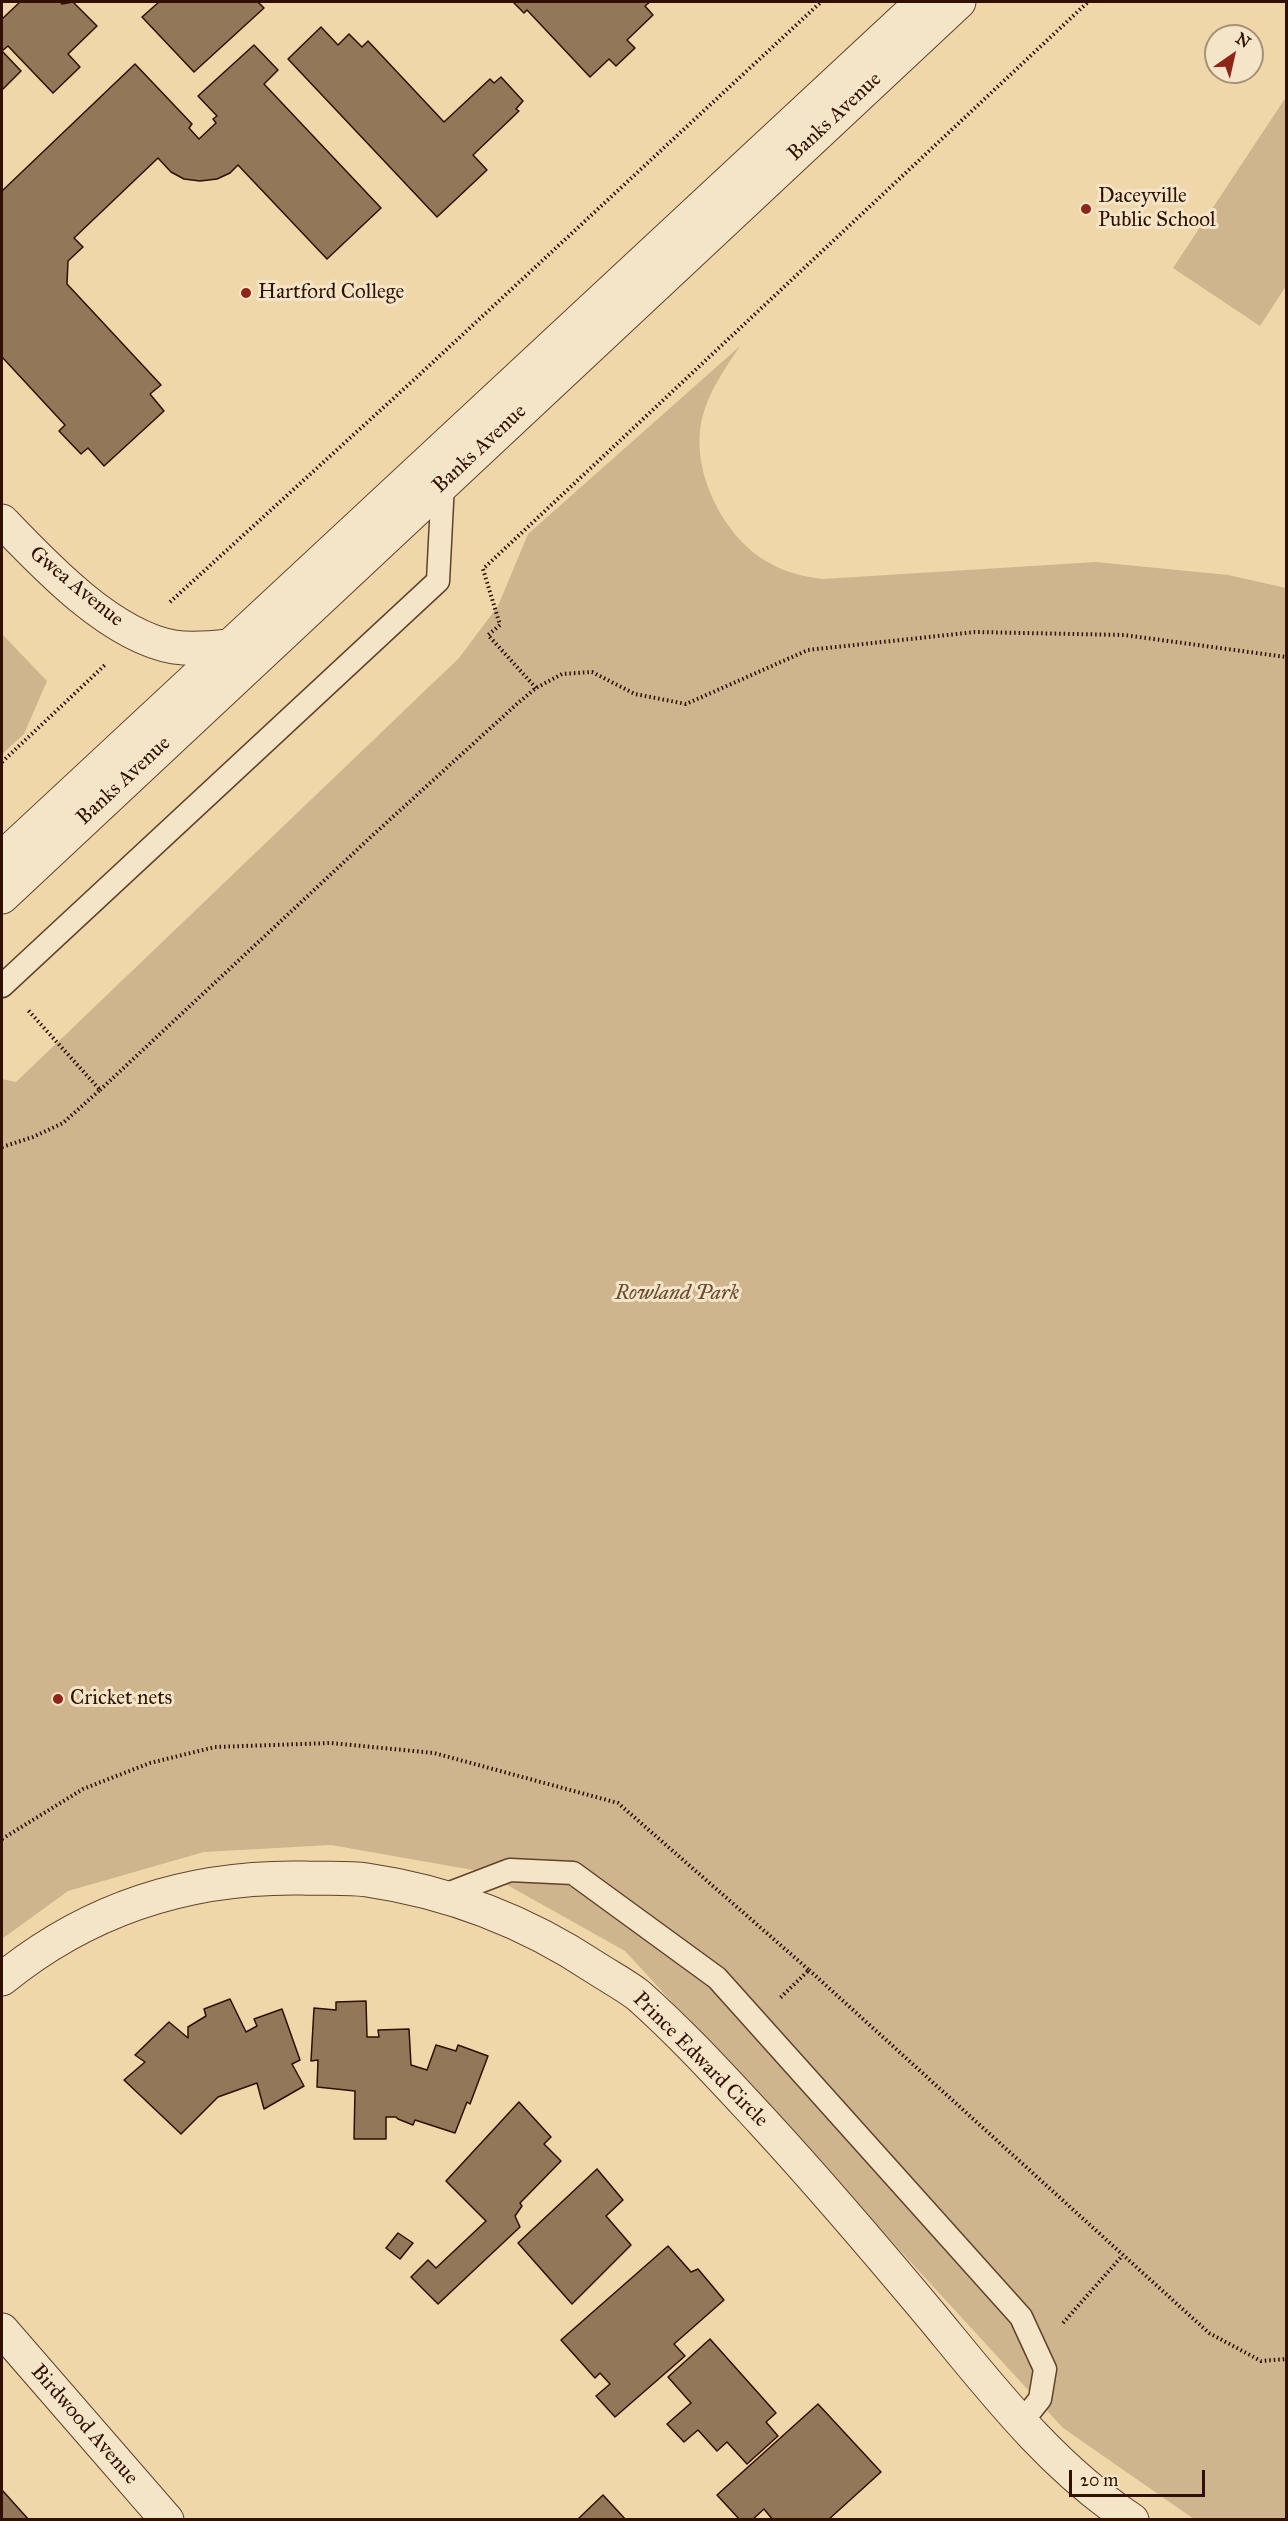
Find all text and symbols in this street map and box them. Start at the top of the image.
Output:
north arrow [1204,24,1264,84]
text: N [1232,29,1254,52]
street label: Banks Avenue [783,67,887,167]
place label: Daceyville Public School [1098,184,1216,234]
marker: Daceyville Public School [1079,202,1093,216]
place label: Hartford College [258,280,404,306]
marker: Hartford College [239,286,253,300]
street label: Banks Avenue [428,399,532,499]
street label: Gwea Avenue [24,541,128,633]
street label: Banks Avenue [72,731,176,831]
park label: Rowland Park [615,1281,739,1307]
place label: Cricket nets [70,1686,172,1712]
marker: Cricket nets [51,1692,65,1706]
street label: Prince Edward Circle [627,1987,773,2133]
street label: Birdwood Avenue [25,2360,143,2490]
scale bar [1072,2458,1208,2496]
text: 20 m [1080,2469,1118,2491]

